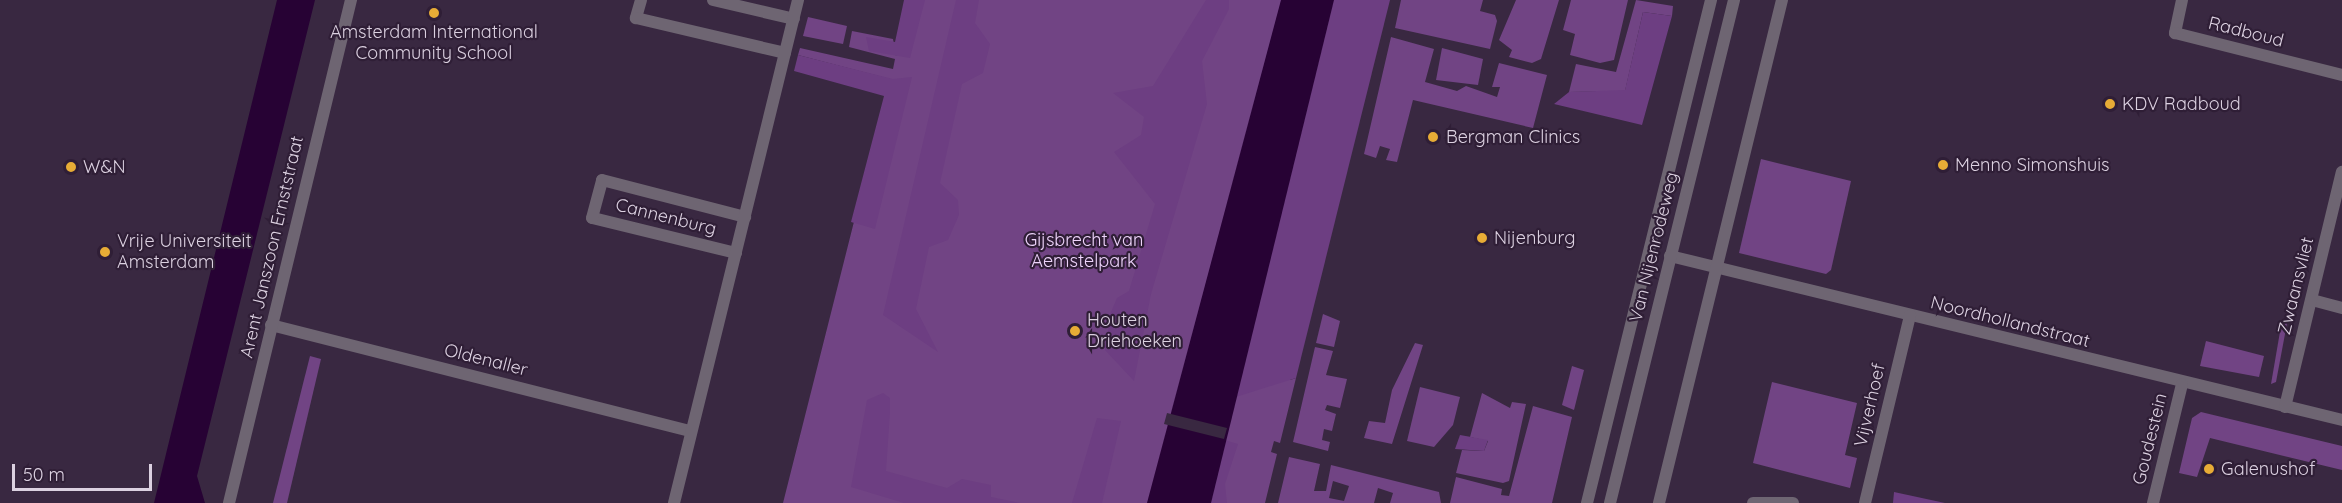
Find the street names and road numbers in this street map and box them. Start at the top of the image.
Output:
street label: Radboud [2206,12,2286,52]
street label: Arent Janszoon Ernststraat [236,134,308,360]
street label: Van Nijenrodeweg [1625,170,1683,324]
street label: Cannenburg [613,194,719,240]
street label: Zwaansvliet [2273,235,2319,337]
street label: Noordhollandstraat [1928,292,2092,352]
street label: Oldenaller [442,339,530,381]
street label: Vijverhoef [1850,361,1890,449]
street label: Goudestein [2128,391,2172,487]

